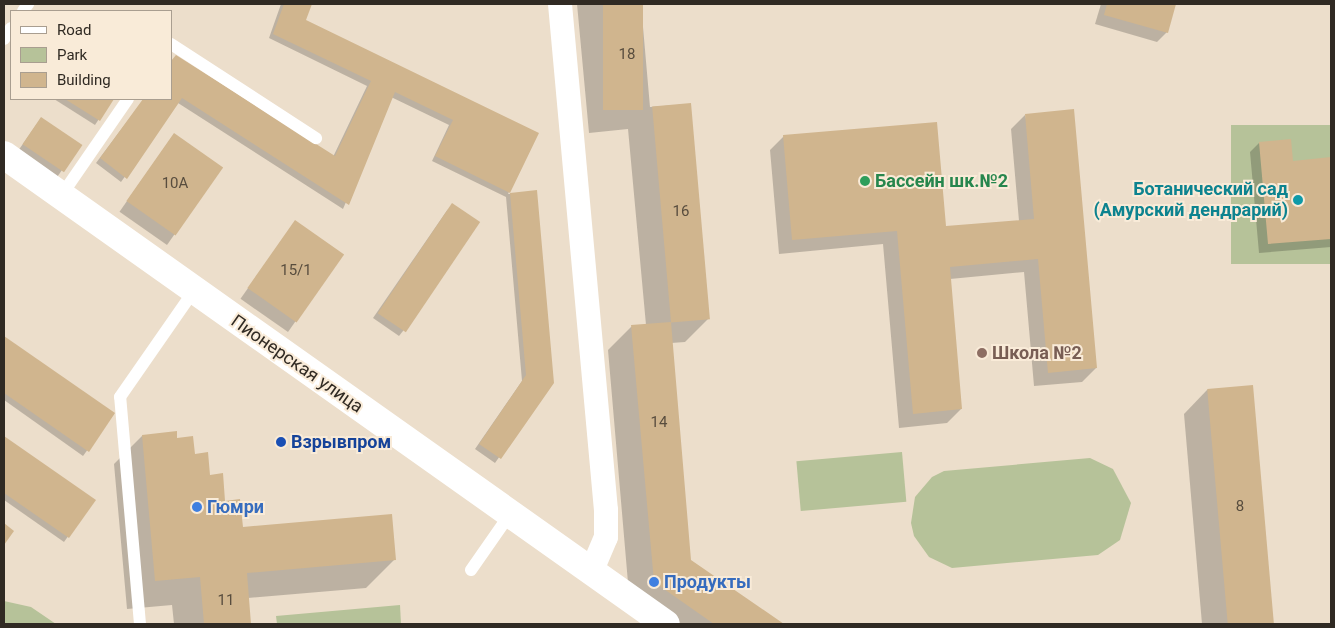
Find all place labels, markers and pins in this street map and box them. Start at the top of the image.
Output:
place label: Бассейн шк.№2 [875,170,1008,192]
marker: Бассейн шк.№2 [859,175,871,187]
place label: Ботанический сад (Амурский дендрарий) [1094,179,1288,222]
marker: Ботанический сад (Амурский дендрарий) [1292,194,1304,206]
place label: Школа №2 [992,342,1082,364]
marker: Школа №2 [976,347,988,359]
place label: Взрывпром [291,431,391,453]
marker: Взрывпром [275,436,287,448]
place label: Гюмри [207,496,264,518]
marker: Гюмри [191,501,203,513]
place label: Продукты [664,571,751,593]
marker: Продукты [648,576,660,588]

